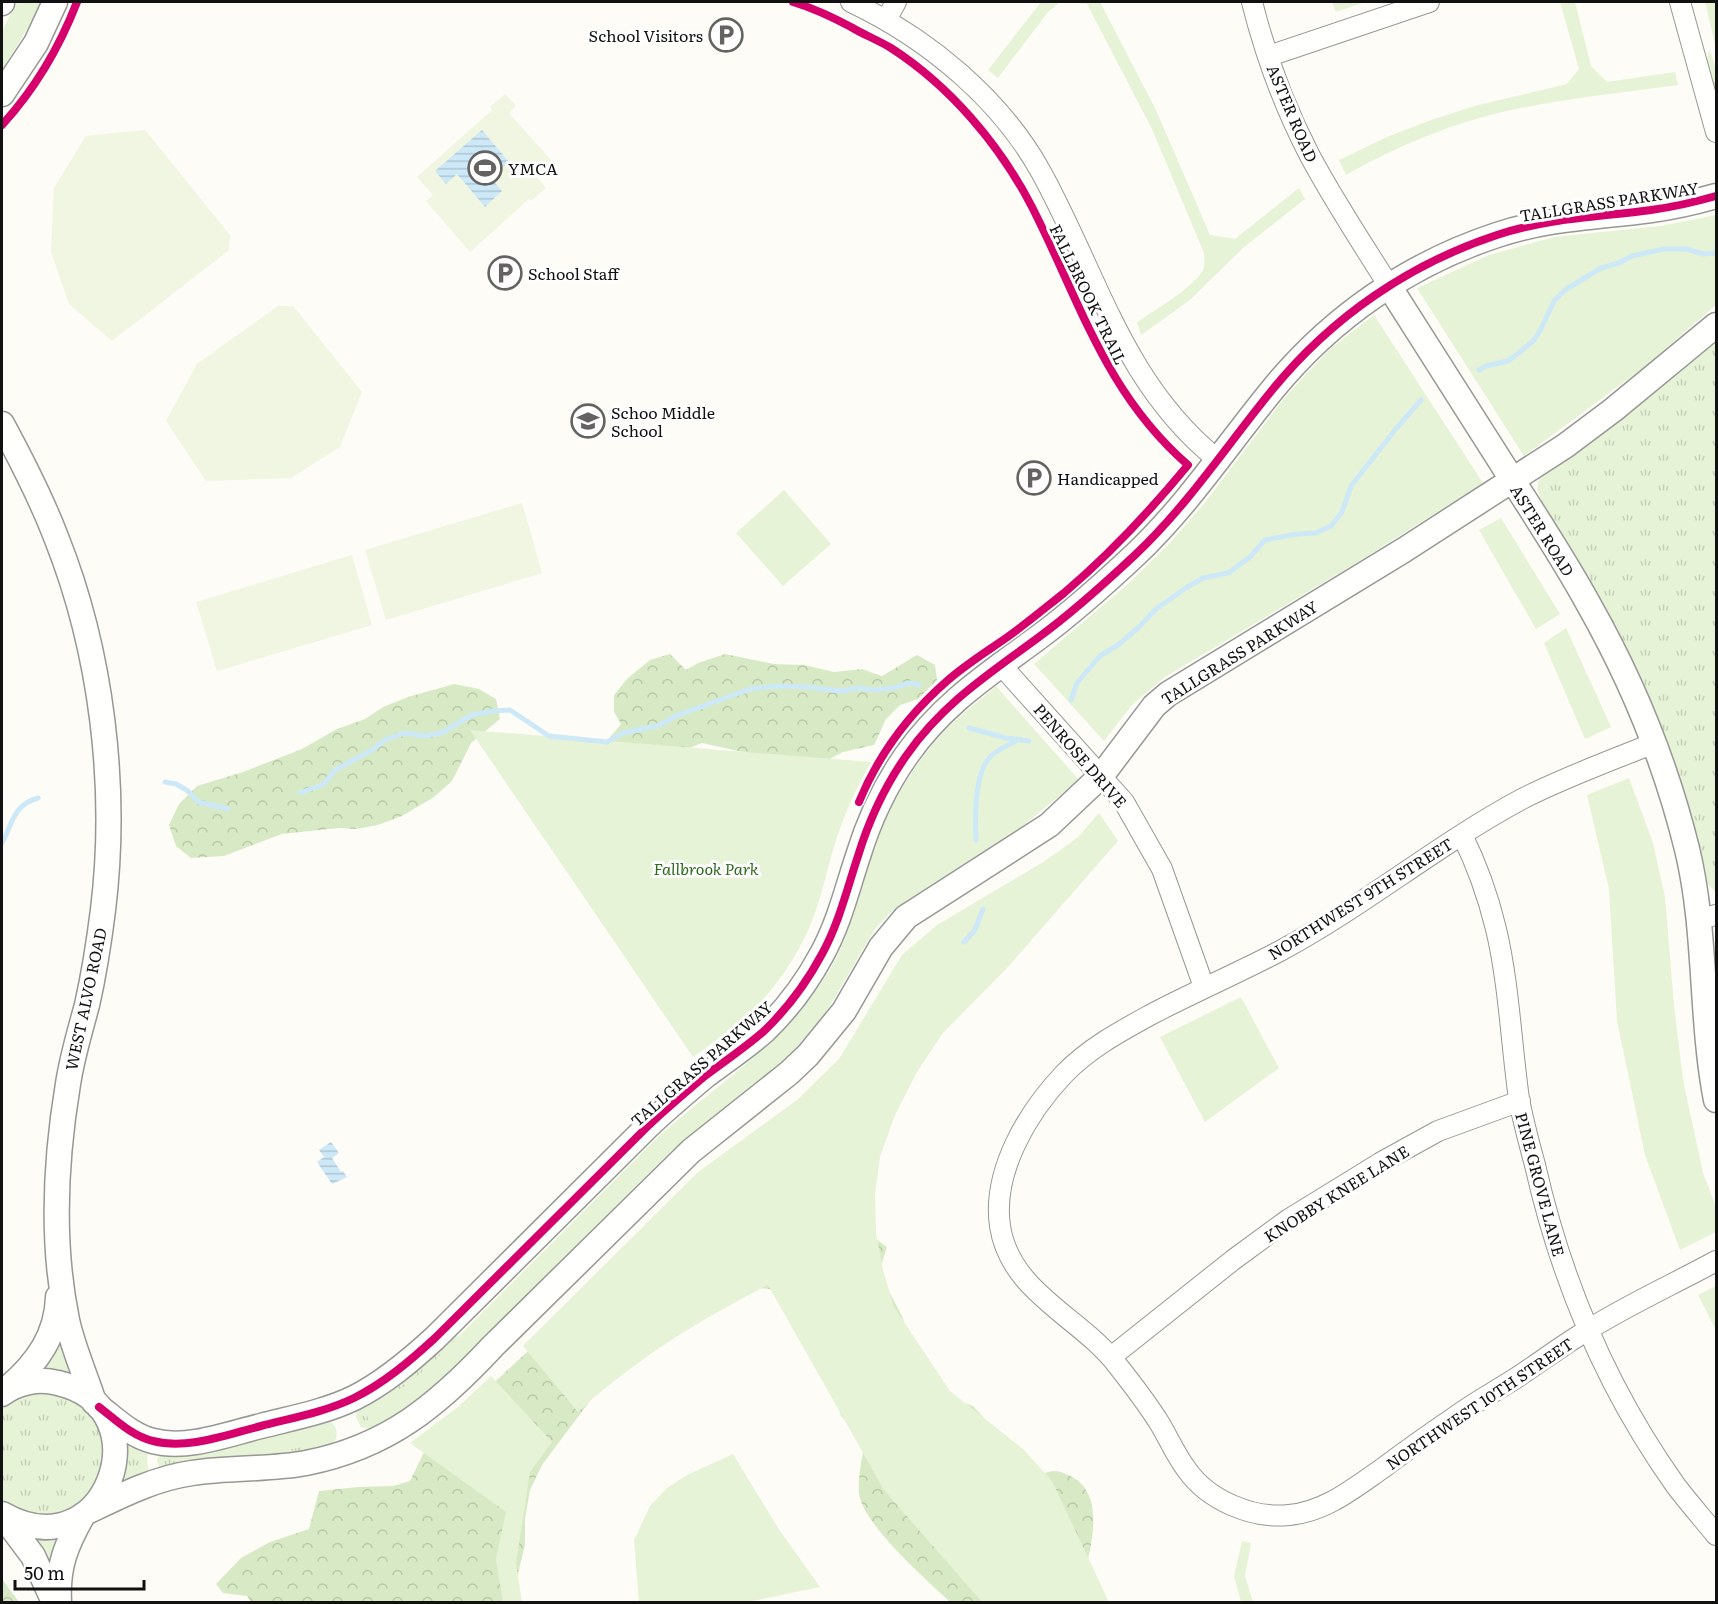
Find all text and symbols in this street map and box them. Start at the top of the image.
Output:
parking icon: School Visitors [708,17,744,53]
place label: School Visitors [589,23,703,47]
street label: ASTER ROAD [1262,60,1324,166]
sports icon: YMCA [467,150,503,186]
place label: YMCA [508,156,558,180]
street label: TALLGRASS PARKWAY [1518,175,1701,227]
street label: FALLBROOK TRAIL [1045,220,1133,368]
parking icon: School Staff [487,255,523,291]
place label: School Staff [528,261,620,285]
place label: Schoo Middle School [611,400,715,442]
school or university icon: Schoo Middle School [570,403,606,439]
parking icon: Handicapped [1016,460,1052,496]
place label: Handicapped [1057,466,1159,490]
street label: ASTER ROAD [1505,479,1581,581]
street label: TALLGRASS PARKWAY [1156,594,1323,710]
street label: PENROSE DRIVE [1029,697,1133,813]
street label: NORTHWEST 9TH STREET [1263,831,1457,965]
park label: Fallbrook Park [653,856,759,880]
street label: WEST ALVO ROAD [58,925,112,1073]
street label: TALLGRASS PARKWAY [625,994,778,1131]
street label: PINE GROVE LANE [1510,1109,1572,1259]
street label: KNOBBY KNEE LANE [1259,1139,1413,1247]
street label: NORTHWEST 10TH STREET [1381,1331,1578,1475]
scale bar [15,1553,144,1591]
text: 50 m [24,1559,65,1586]

